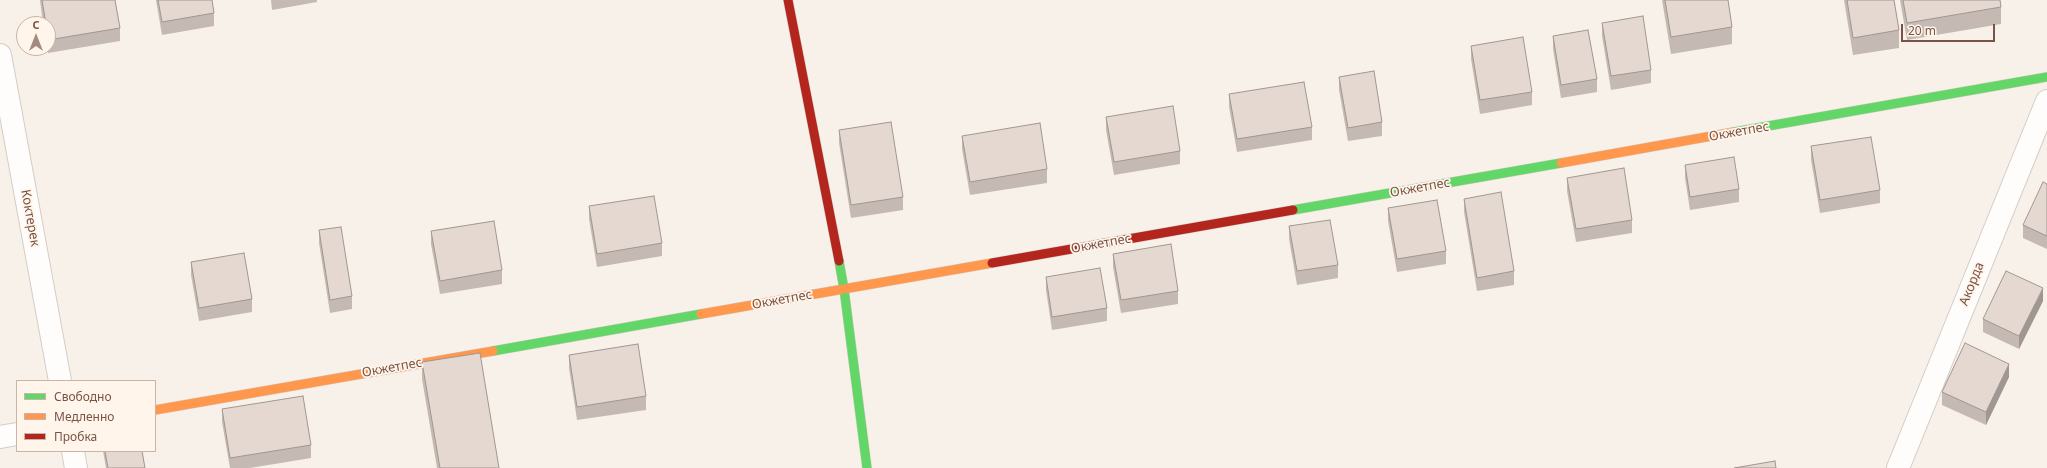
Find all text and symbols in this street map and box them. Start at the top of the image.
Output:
north arrow [16,16,56,56]
scale bar [1903,16,1997,42]
text: С [32,17,40,32]
text: 20 m [1908,22,1936,39]
street label: Окжетпес [1708,119,1770,145]
street label: Окжетпес [1389,175,1451,201]
street label: Коктерек [17,188,43,248]
street label: Окжетпес [1070,231,1132,257]
street label: Акорда [1956,260,1988,308]
street label: Окжетпес [751,287,813,313]
street label: Окжетпес [361,355,423,381]
legend [16,380,156,452]
text: Свободно [54,388,112,405]
text: Медленно [54,408,114,425]
text: Пробка [54,428,97,445]

